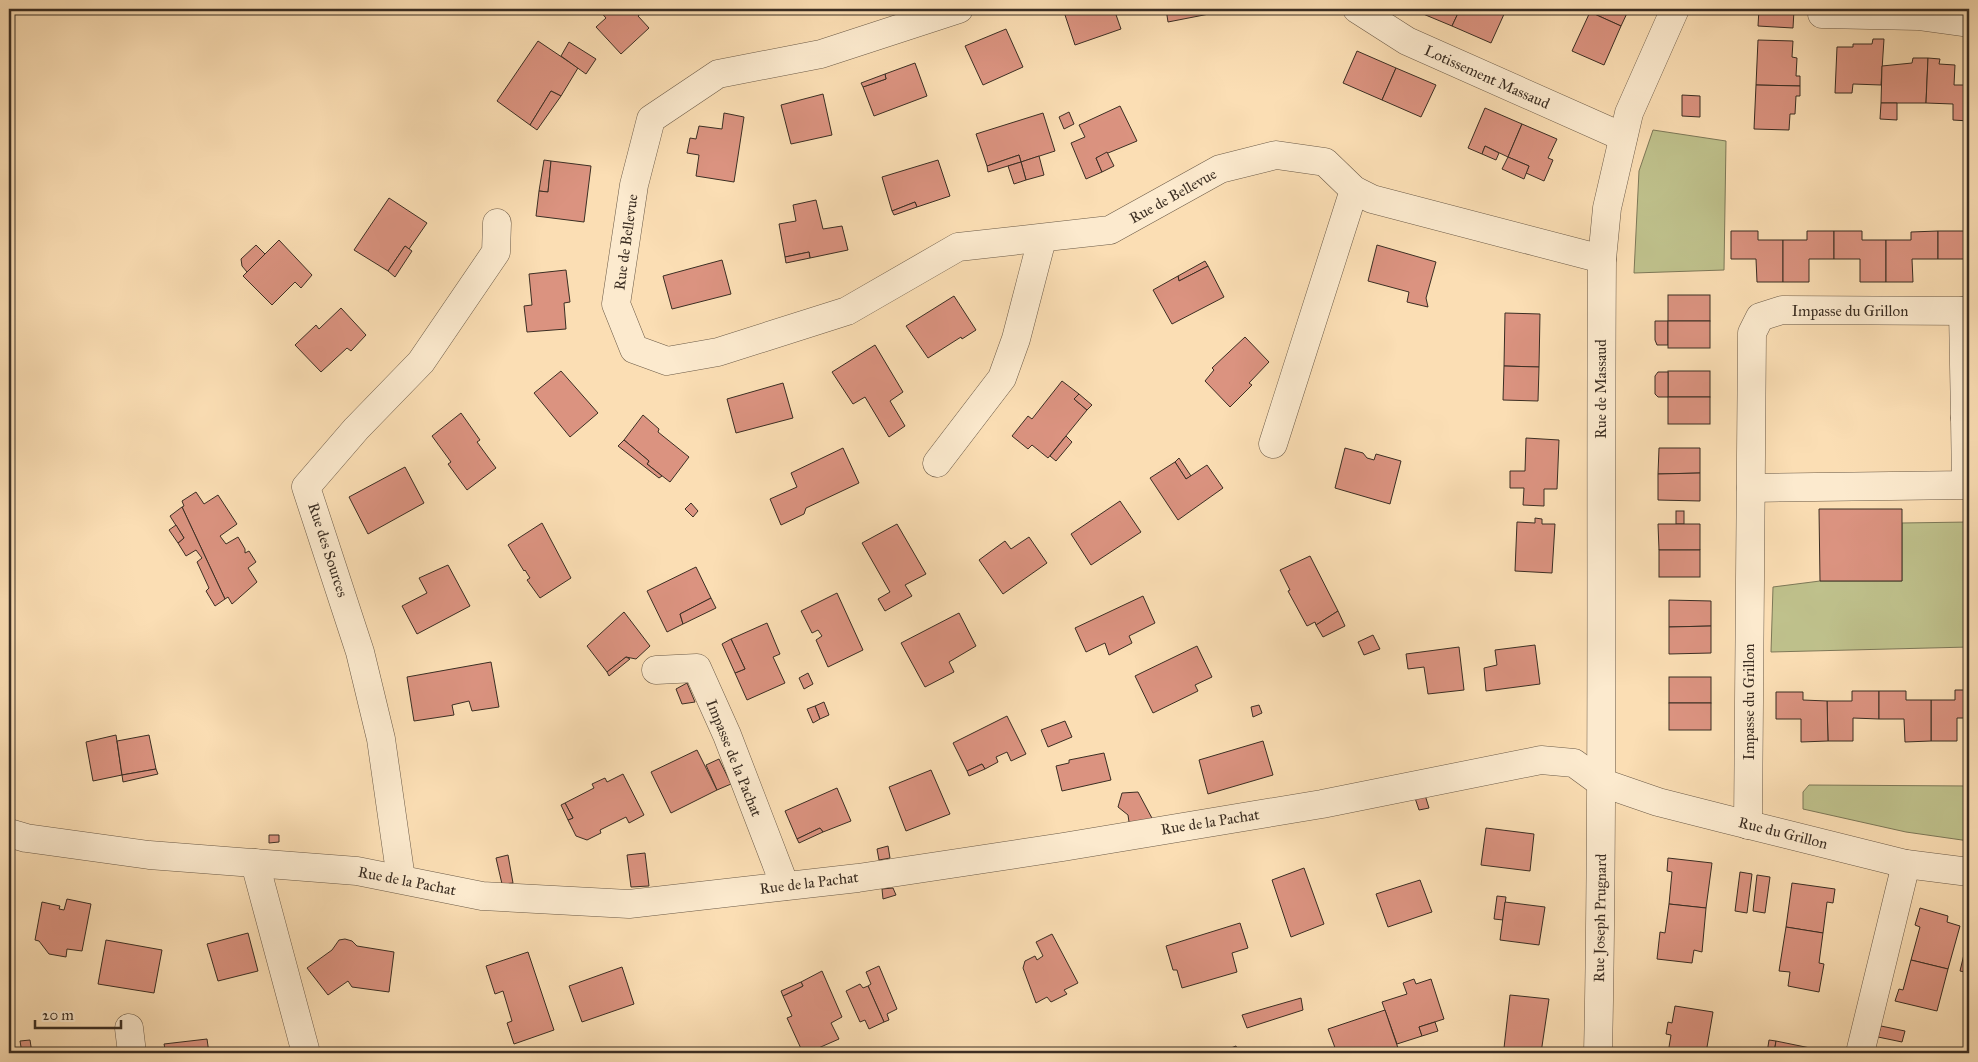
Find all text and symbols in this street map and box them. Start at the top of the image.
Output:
street label: Lotissement Massaud [1422,41,1553,113]
street label: Rue de Bellevue [1126,165,1220,227]
street label: Rue de Bellevue [610,193,642,291]
street label: Impasse du Grillon [1792,302,1908,320]
street label: Rue de Massaud [1592,339,1610,439]
street label: Rue des Sources [304,500,352,600]
street label: Impasse du Grillon [1740,644,1758,760]
street label: Impasse de la Pachat [702,697,766,820]
street label: Rue de la Pachat [1159,805,1261,839]
street label: Rue du Grillon [1737,813,1829,853]
street label: Rue Joseph Prugnard [1590,853,1611,983]
street label: Rue de la Pachat [356,863,458,899]
street label: Rue de la Pachat [759,868,860,898]
scale bar [35,997,121,1029]
text: 20 m [42,1006,74,1024]

